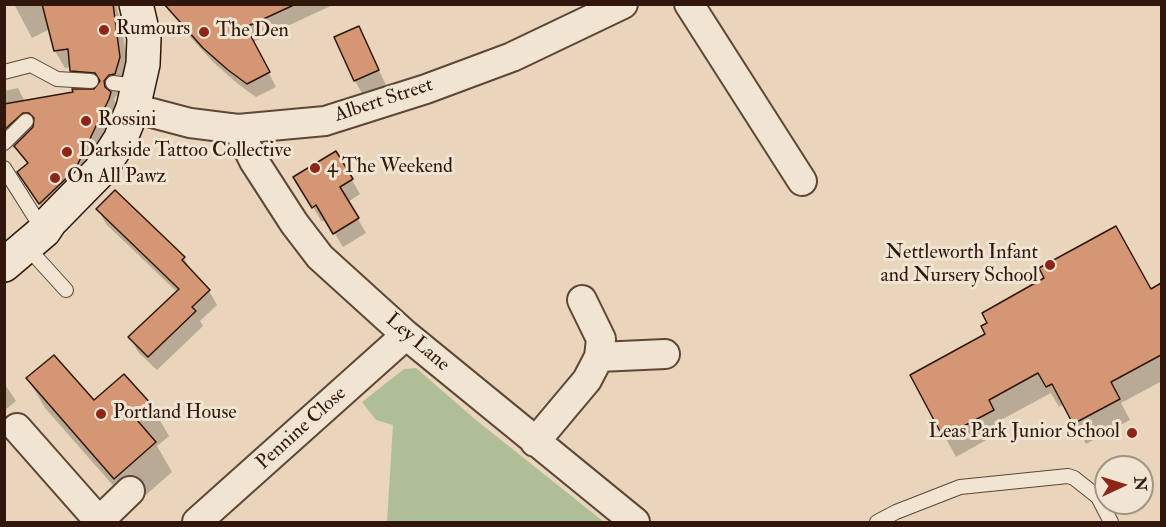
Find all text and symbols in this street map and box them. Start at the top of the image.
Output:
place label: Rumours [116,18,190,42]
place label: The Den [216,20,289,44]
marker: Rumours [97,23,111,37]
marker: The Den [197,25,211,39]
street label: Albert Street [332,74,436,128]
place label: Rossini [98,109,156,133]
marker: Rossini [79,114,93,128]
place label: Darkside Tattoo Collective [79,140,291,164]
marker: Darkside Tattoo Collective [60,145,74,159]
place label: 4 The Weekend [327,156,453,180]
marker: 4 The Weekend [308,161,322,175]
place label: On All Pawz [67,166,166,190]
marker: On All Pawz [48,171,62,185]
place label: Nettleworth Infant and Nursery School [881,242,1038,289]
marker: Nettleworth Infant and Nursery School [1043,258,1057,272]
street label: Ley Lane [380,309,454,377]
street label: Pennine Close [252,382,352,476]
place label: Portland House [113,402,237,426]
marker: Portland House [94,407,108,421]
place label: Leas Park Junior School [928,421,1120,445]
marker: Leas Park Junior School [1125,426,1139,440]
north arrow [1094,455,1154,515]
text: N [1129,476,1150,492]

